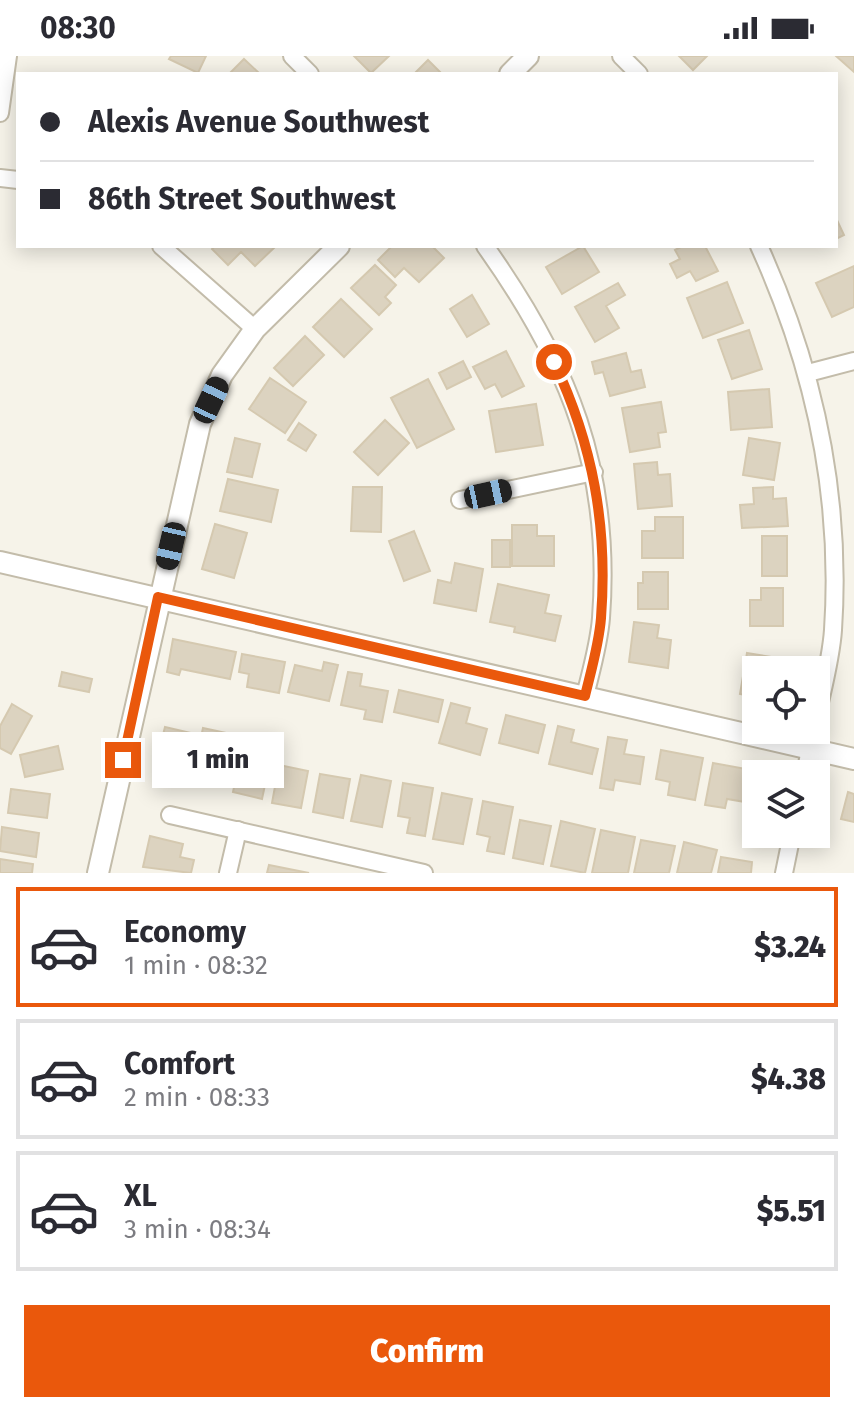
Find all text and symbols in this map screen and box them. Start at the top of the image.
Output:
text: 08:30 [40,10,116,46]
text: Alexis Avenue Southwest [88,104,429,140]
text: 86th Street Southwest [88,181,396,217]
route start [536,344,572,380]
car [190,373,232,427]
car [462,477,514,511]
car [154,520,188,572]
map controls [742,656,830,848]
button: locate [742,656,830,744]
callout: 1 min [151,732,283,788]
route end [105,742,141,778]
text: 1 min [187,744,249,775]
button: layers [742,760,830,848]
icon: car [28,911,100,983]
text: Economy [124,914,246,950]
text: $3.24 [754,929,826,965]
text: 1 min · 08:32 [124,950,268,981]
icon: car [28,1043,100,1115]
text: Comfort [124,1046,235,1082]
text: $4.38 [751,1061,826,1097]
text: 2 min · 08:33 [124,1082,270,1113]
icon: car [28,1175,100,1247]
text: XL [124,1178,157,1214]
text: $5.51 [757,1193,826,1229]
text: 3 min · 08:34 [124,1214,271,1245]
button: Confirm [24,1305,830,1397]

